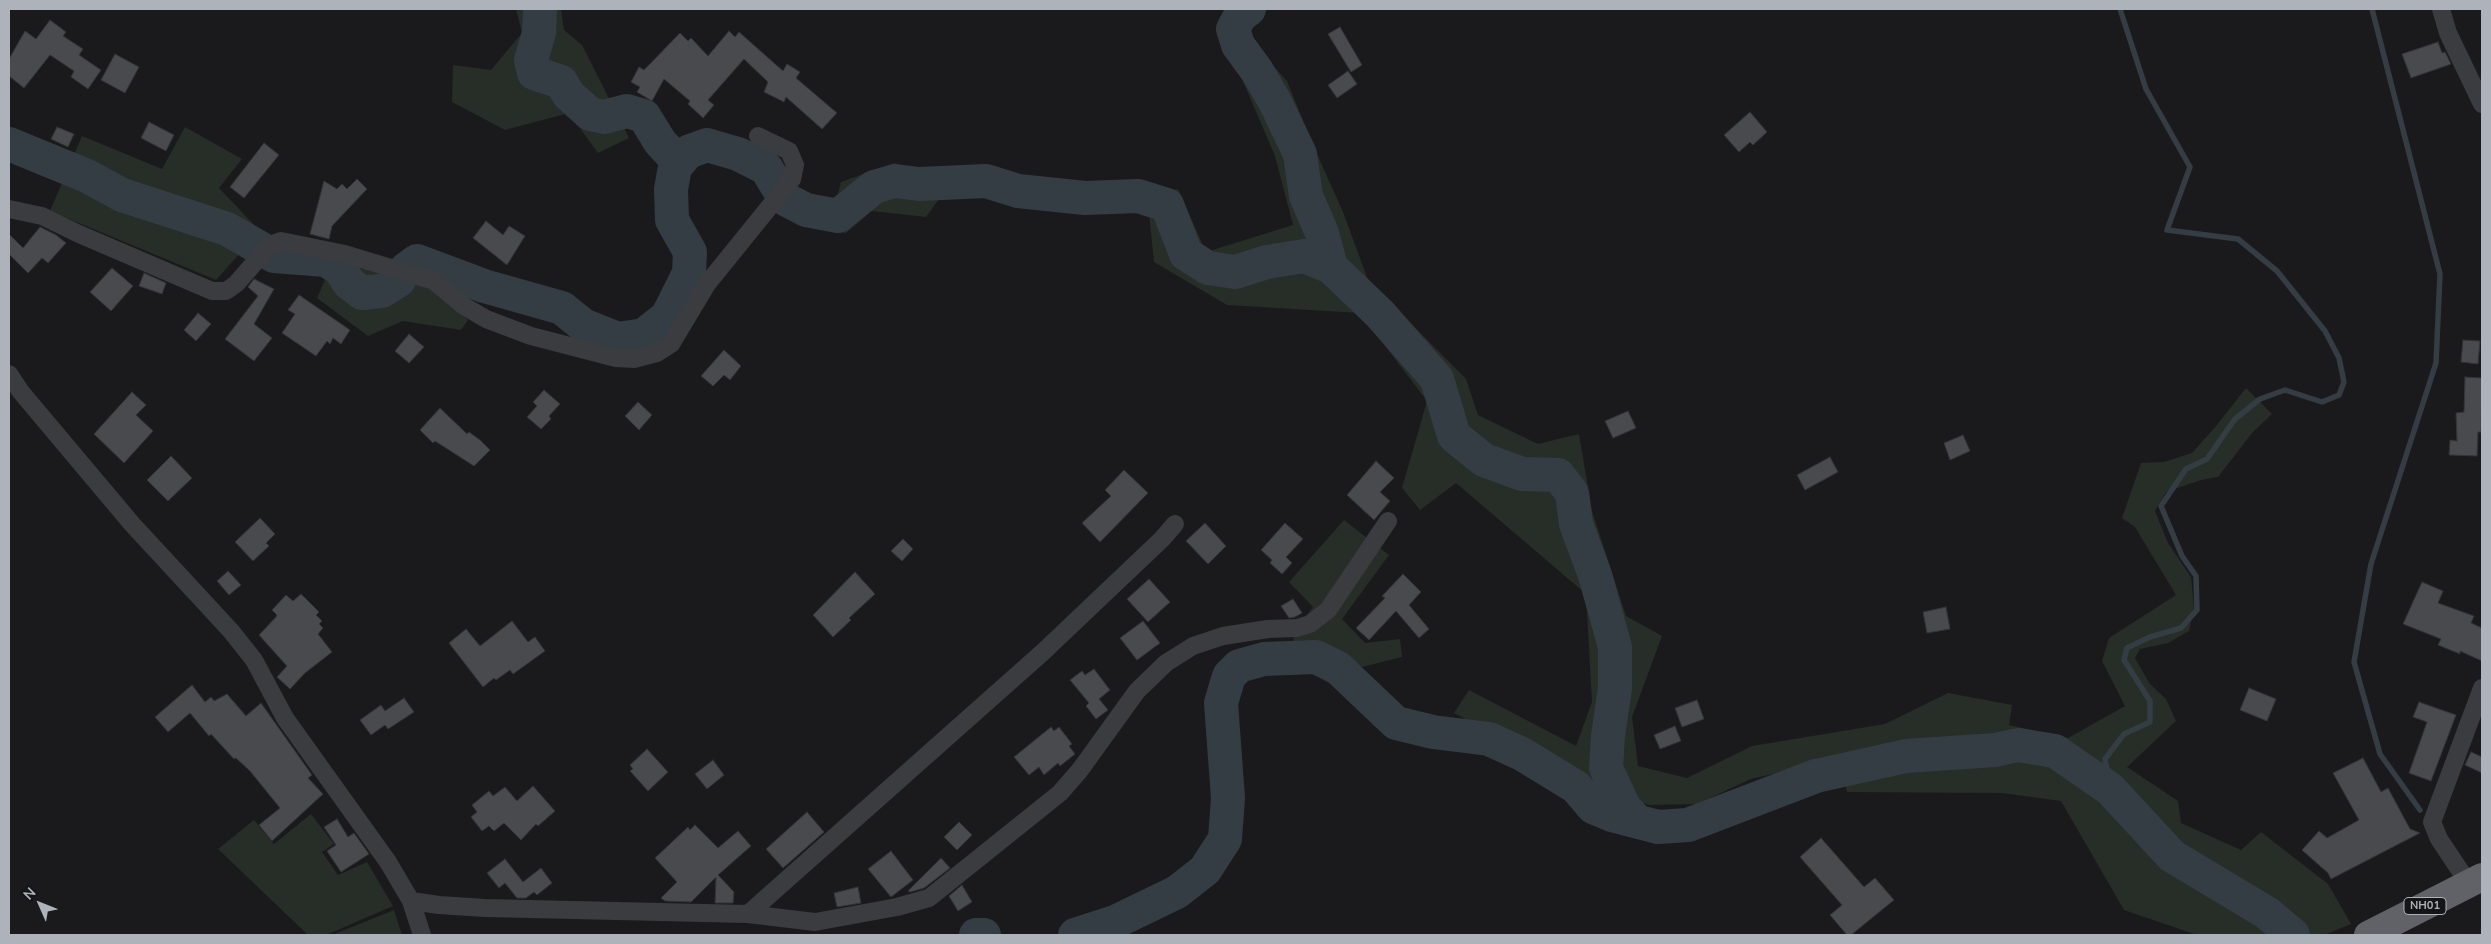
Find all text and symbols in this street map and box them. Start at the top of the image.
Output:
north arrow [15,879,65,929]
text: N [19,884,39,904]
road number: NH01 [2404,898,2446,914]

